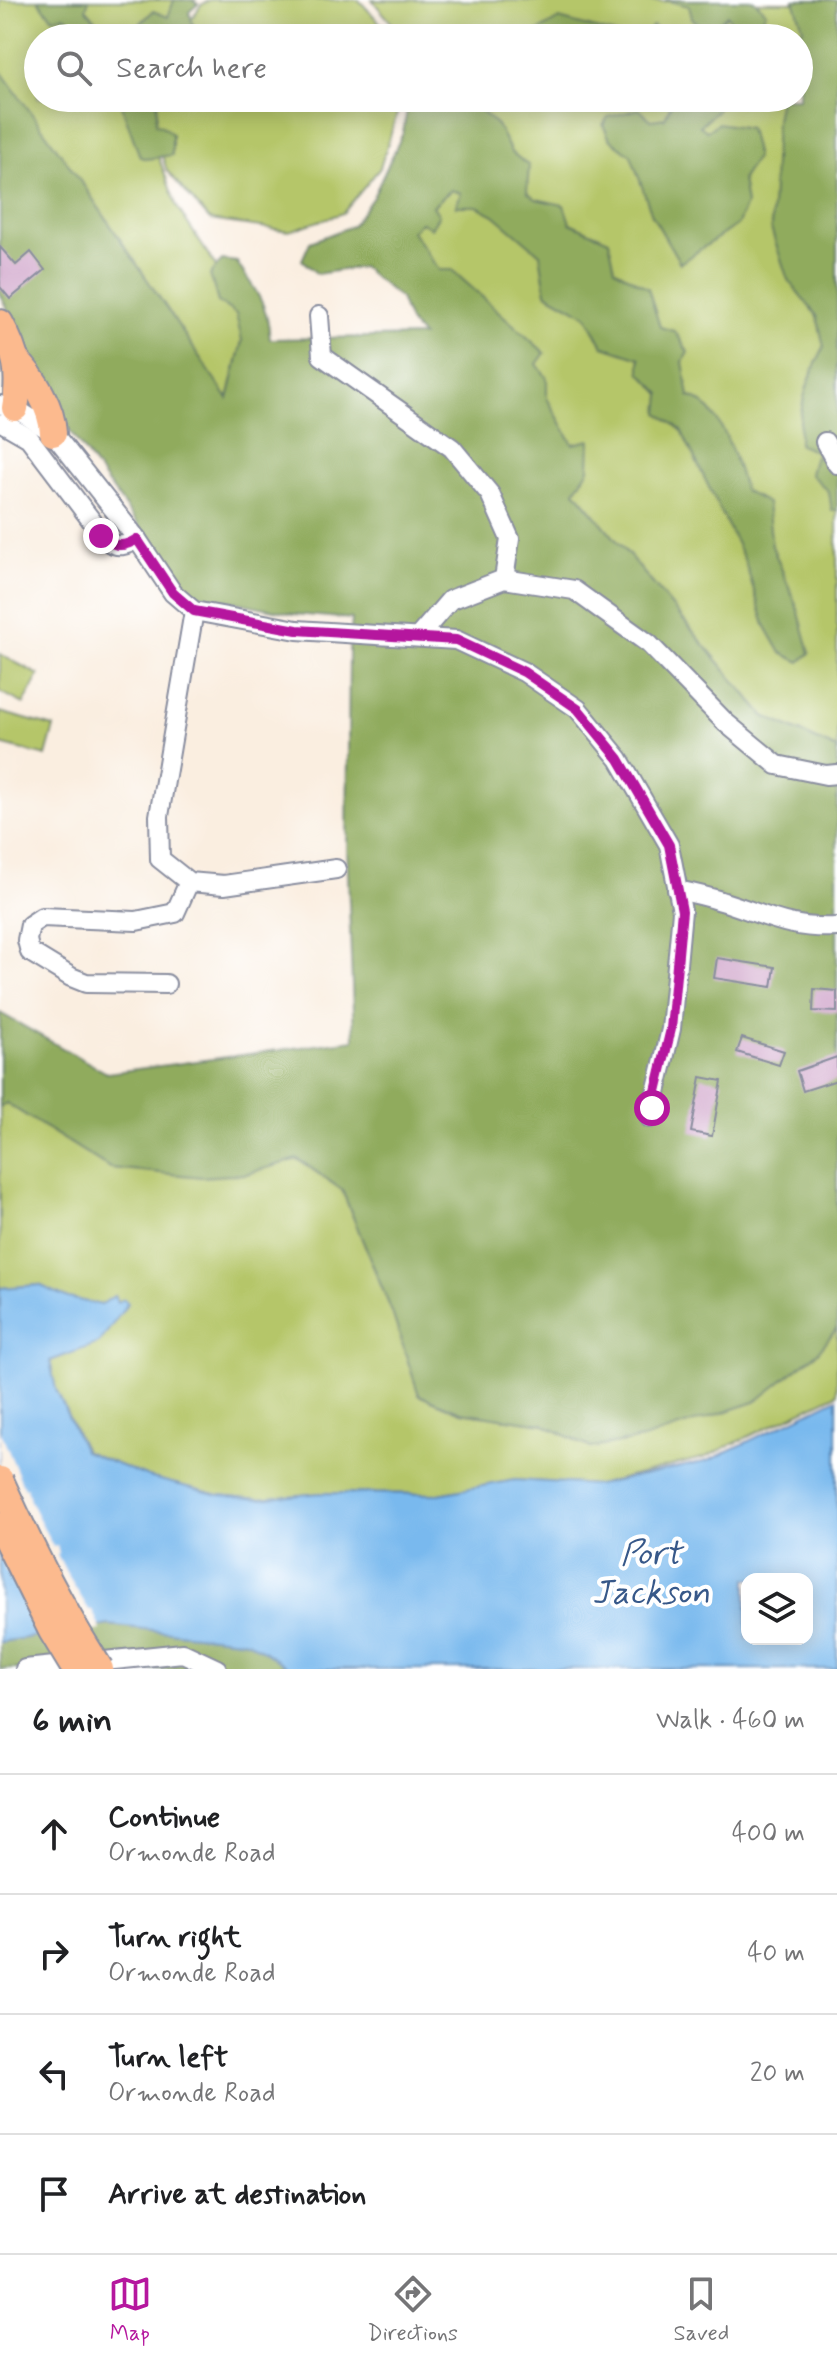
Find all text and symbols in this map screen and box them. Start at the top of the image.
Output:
search box [24,24,813,112]
icon: search [52,46,96,90]
text: Search here [116,49,267,88]
route end [83,518,119,554]
route start [634,1090,670,1126]
water label: Port Jackson [592,1532,710,1616]
map controls [741,1573,813,1645]
button: layers [741,1573,813,1645]
text: 6 min [32,1699,112,1744]
text: Walk · 460 m [656,1704,805,1738]
text: Continue [108,1798,220,1837]
icon: ahead [32,1812,76,1856]
text: 400 m [732,1817,805,1851]
text: Ormonde Road [108,1837,275,1871]
text: Turn right [108,1918,241,1957]
icon: right [32,1932,76,1976]
text: 40 m [747,1937,805,1971]
text: Ormonde Road [108,1957,275,1991]
text: Turn left [108,2038,228,2077]
icon: left [32,2052,76,2096]
text: 20 m [750,2057,805,2091]
text: Ormonde Road [108,2077,275,2111]
icon: arrive [32,2172,76,2216]
text: Arrive at destination [108,2175,366,2214]
tab: Map [108,2272,152,2348]
tab: Directions [367,2272,458,2348]
tab: Saved [674,2272,729,2348]

